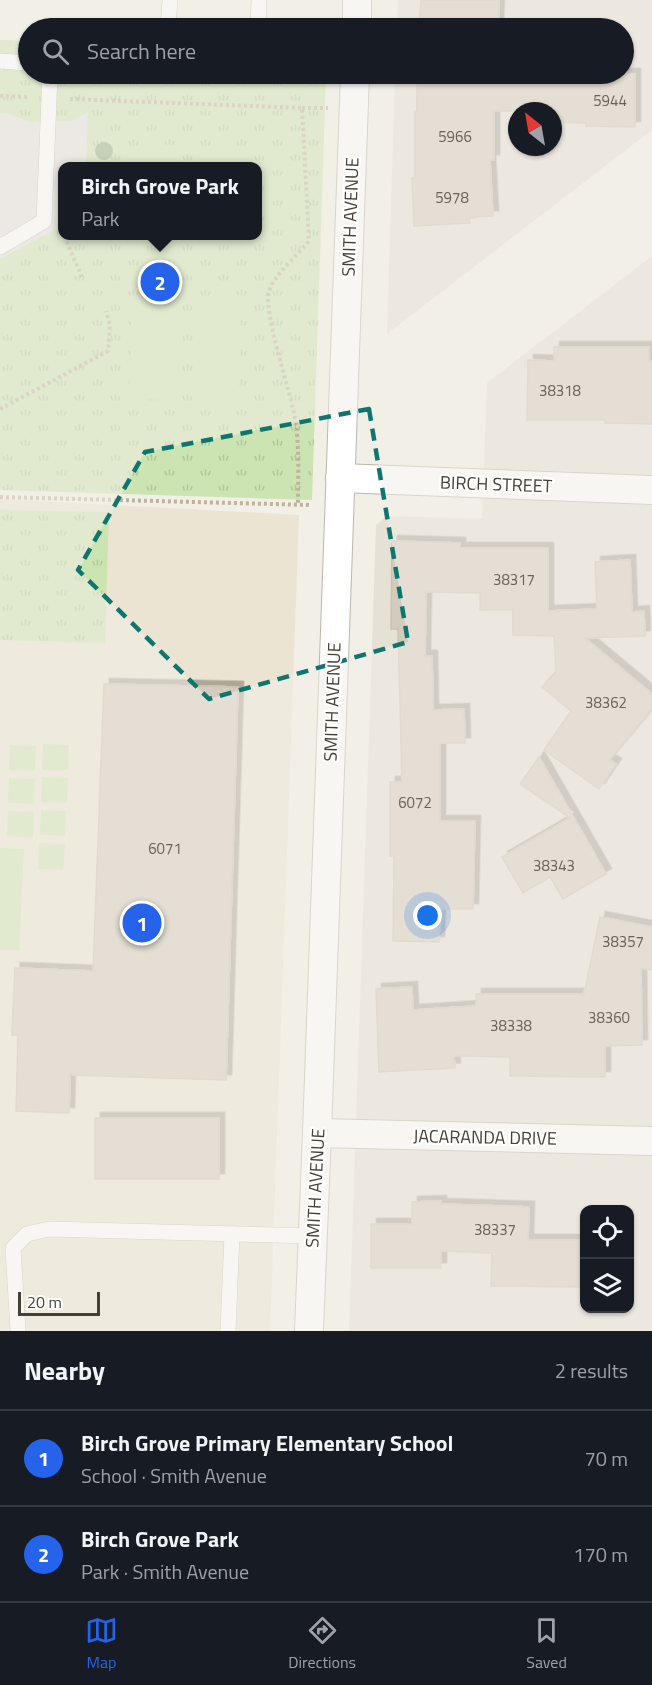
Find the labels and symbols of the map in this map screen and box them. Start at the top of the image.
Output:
house number: 5944 [593,89,627,112]
north arrow [508,102,562,156]
house number: 5966 [438,125,472,148]
street label: SMITH AVENUE [334,157,366,277]
house number: 5978 [435,186,469,209]
pin: 2 [140,260,180,304]
house number: 38318 [539,379,581,402]
street label: BIRCH STREET [439,469,553,499]
house number: 38317 [493,568,535,591]
street label: SMITH AVENUE [316,642,348,762]
house number: 38362 [585,691,627,714]
house number: 6072 [398,791,432,814]
house number: 6071 [148,837,182,860]
house number: 38343 [533,854,575,877]
pin: 1 [122,900,162,946]
your location [413,901,442,930]
house number: 38357 [602,930,644,953]
house number: 38360 [588,1006,630,1029]
house number: 38338 [490,1014,532,1037]
street label: JACARANDA DRIVE [413,1122,557,1152]
street label: SMITH AVENUE [298,1128,332,1248]
house number: 38337 [474,1218,516,1241]
scale bar [18,1289,100,1316]

